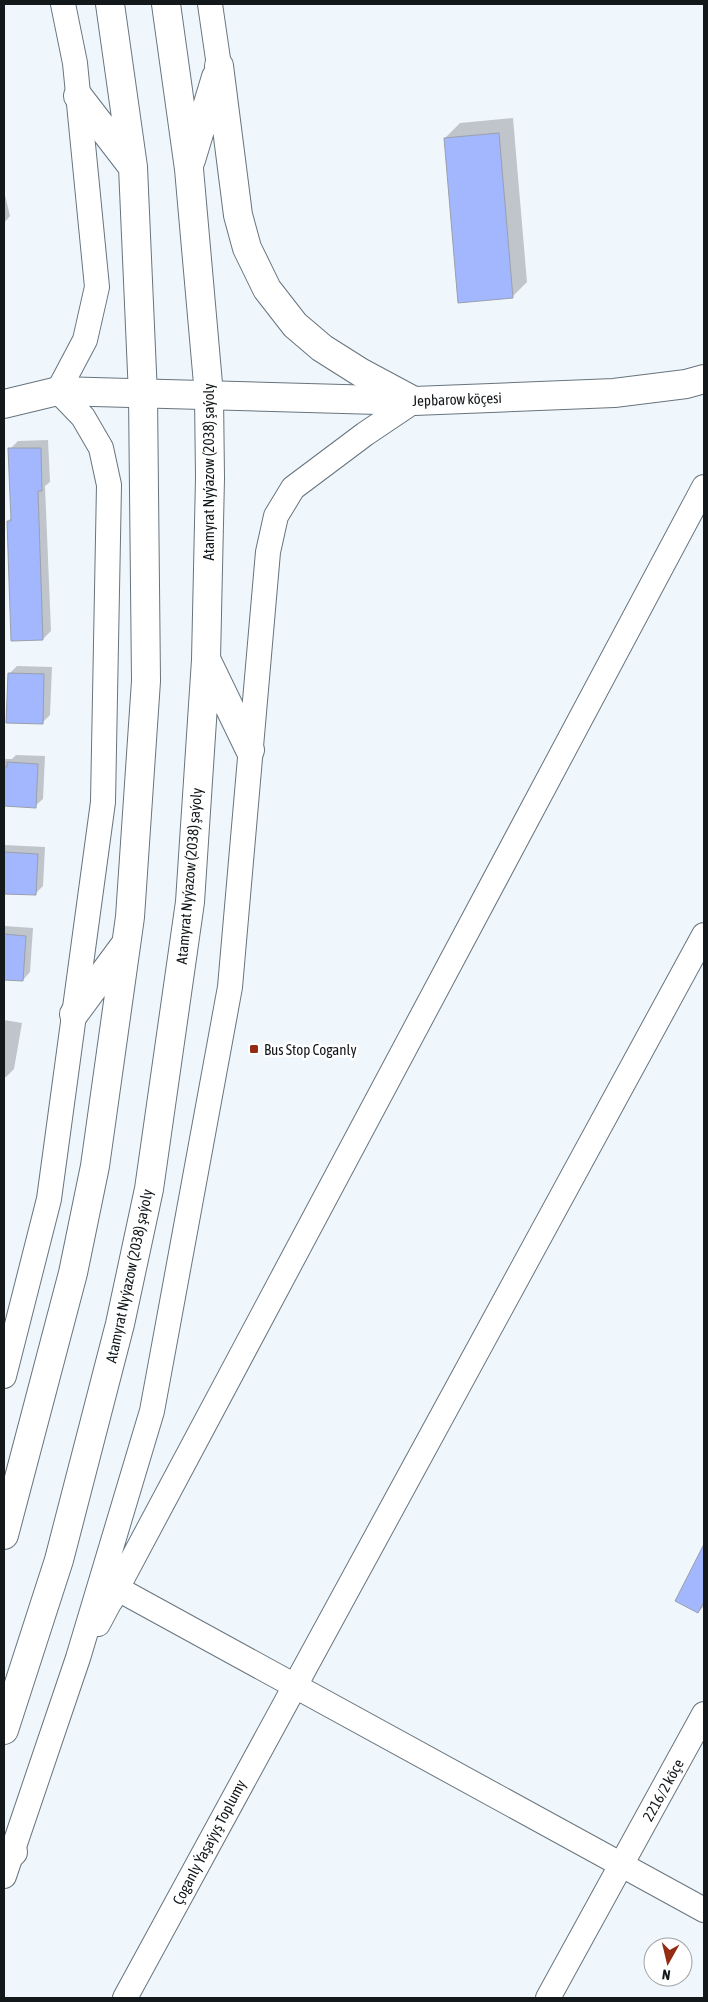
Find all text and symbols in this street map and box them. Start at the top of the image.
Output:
street label: Atamyrat Nyýazow (2038) şaýoly [200,383,217,561]
street label: Jepbarow köçesi [412,389,502,409]
street label: Atamyrat Nyýazow (2038) şaýoly [173,787,205,965]
place label: Bus Stop Coganly [264,1041,357,1058]
marker: Bus Stop Coganly [248,1043,260,1055]
street label: Atamyrat Nyýazow (2038) şaýoly [102,1188,156,1364]
street label: 2216/2 köçe [639,1756,687,1824]
street label: Çoganly Ýaşaýyş Toplumy [169,1777,249,1907]
north arrow [643,1937,693,1987]
text: N [661,1966,671,1983]

